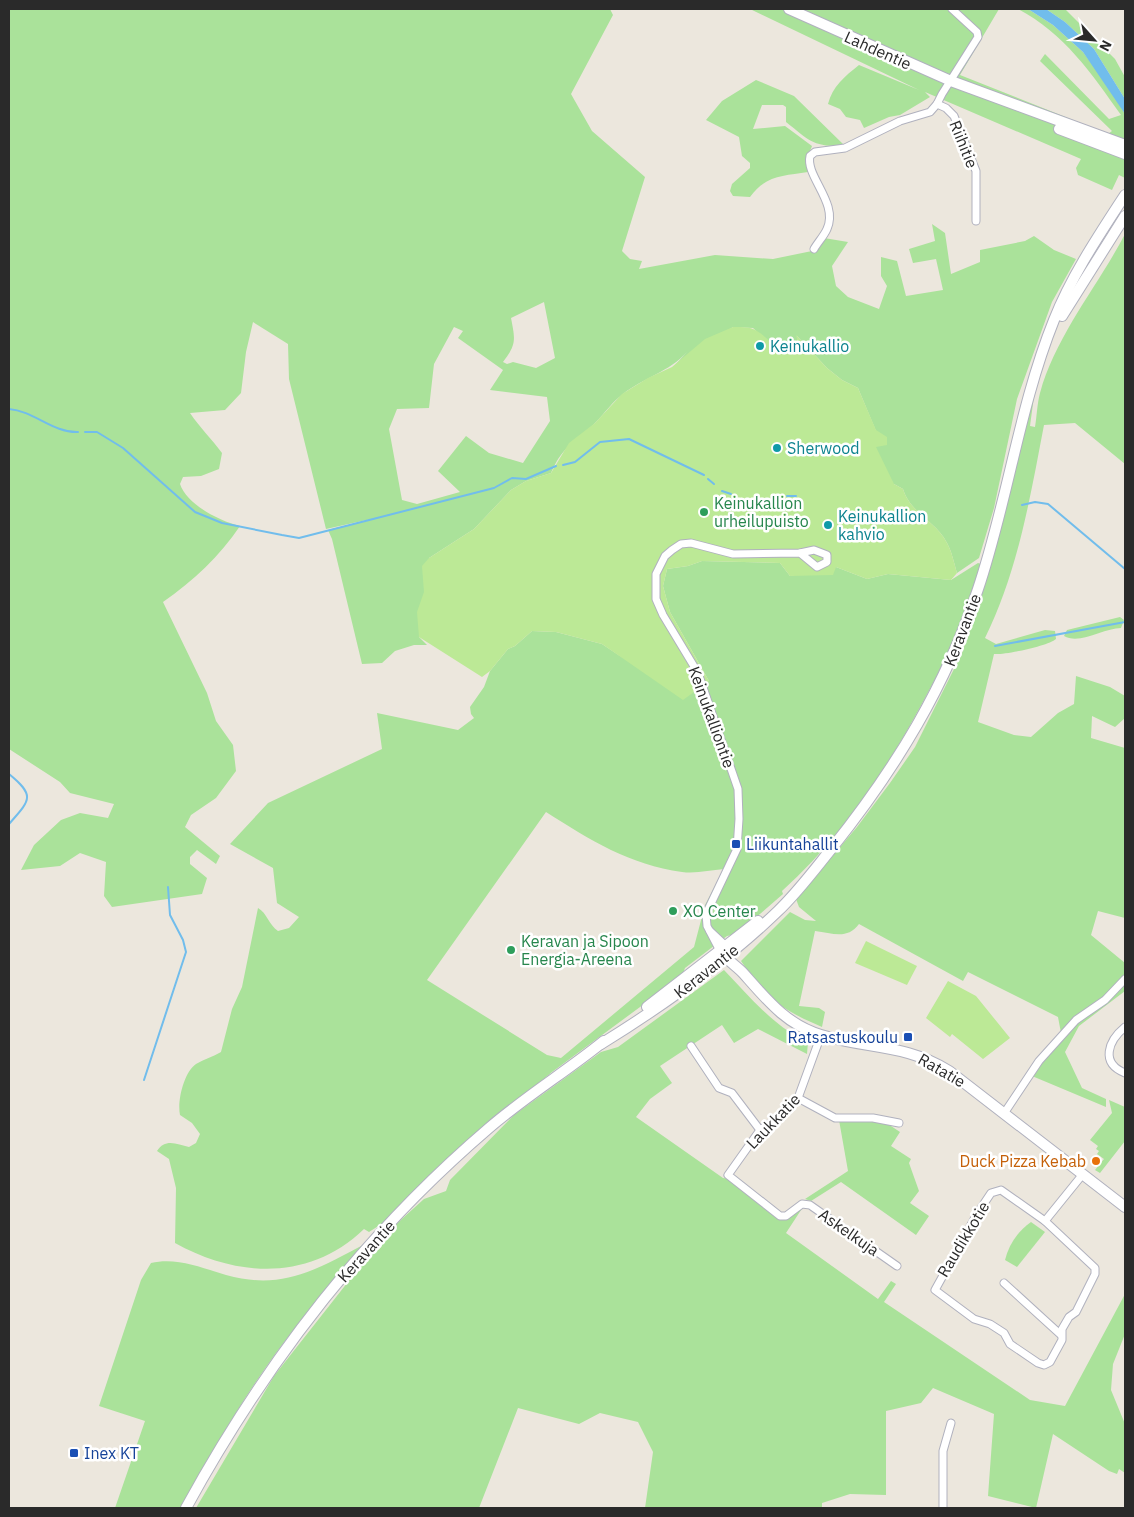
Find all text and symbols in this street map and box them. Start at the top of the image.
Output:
north arrow [1069,15,1119,65]
street label: Lahdentie [841,26,915,74]
text: N [1095,37,1116,55]
street label: Riihitie [945,117,983,171]
place label: Keinukallio [770,336,849,356]
marker: Keinukallio [754,340,766,352]
place label: Sherwood [787,438,860,458]
marker: Sherwood [771,442,783,454]
place label: Keinukallion urheilupuisto [714,493,809,531]
marker: Keinukallion urheilupuisto [698,506,710,518]
place label: Keinukallion kahvio [838,506,926,544]
marker: Keinukallion kahvio [822,519,834,531]
street label: Keravantie [939,591,985,669]
street label: Keinukalliontie [684,663,740,771]
place label: Liikuntahallit [746,834,839,854]
marker: Liikuntahallit [730,838,742,850]
place label: XO Center [683,901,756,921]
marker: XO Center [667,905,679,917]
place label: Keravan ja Sipoon Energia-Areena [521,931,649,969]
street label: Keravantie [670,939,742,1002]
marker: Keravan ja Sipoon Energia-Areena [505,944,517,956]
place label: Ratsastuskoulu [788,1027,898,1047]
marker: Ratsastuskoulu [902,1031,914,1043]
street label: Ratatie [915,1049,969,1092]
street label: Laukkatie [742,1089,804,1153]
place label: Duck Pizza Kebab [959,1151,1086,1171]
marker: Duck Pizza Kebab [1090,1155,1102,1167]
street label: Raudikkotie [933,1197,994,1281]
street label: Askelkuja [815,1204,883,1260]
street label: Keravantie [333,1216,399,1286]
place label: Inex KT [84,1443,139,1463]
marker: Inex KT [68,1447,80,1459]

